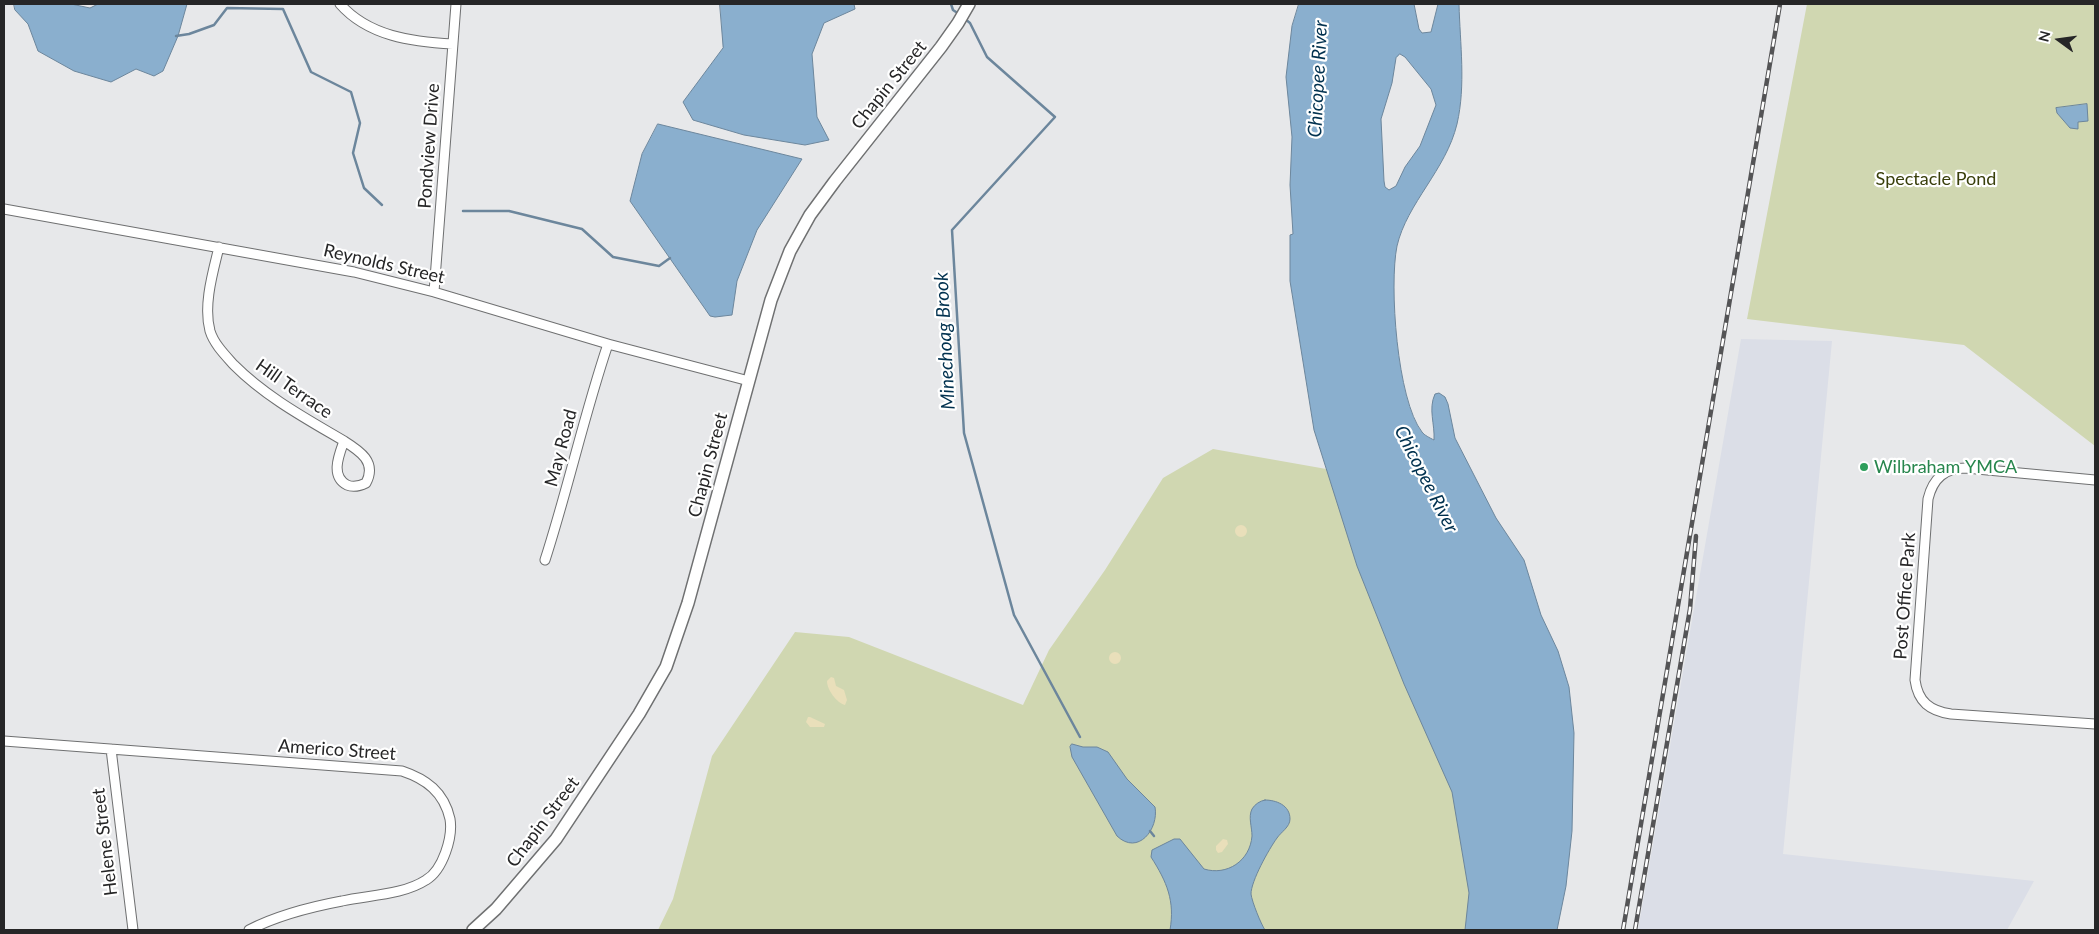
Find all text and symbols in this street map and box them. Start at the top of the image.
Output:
north arrow [2034,15,2084,65]
water label: Chicopee River [1304,20,1332,138]
text: N [2034,29,2054,44]
street label: Chapin Street [847,36,931,134]
street label: Pondview Drive [414,83,444,209]
park label: Spectacle Pond [1876,168,1996,190]
street label: Reynolds Street [321,240,447,288]
water label: Minechoag Brook [930,272,960,410]
street label: Hill Terrace [251,355,337,423]
street label: May Road [540,407,582,489]
street label: Chapin Street [684,410,732,520]
water label: Chicopee River [1389,422,1463,536]
place label: Wilbraham YMCA [1874,456,2017,478]
marker: Wilbraham YMCA [1858,461,1870,473]
street label: Post Office Park [1890,532,1920,660]
street label: Americo Street [277,735,397,765]
street label: Chapin Street [502,773,584,871]
street label: Helene Street [88,787,122,897]

